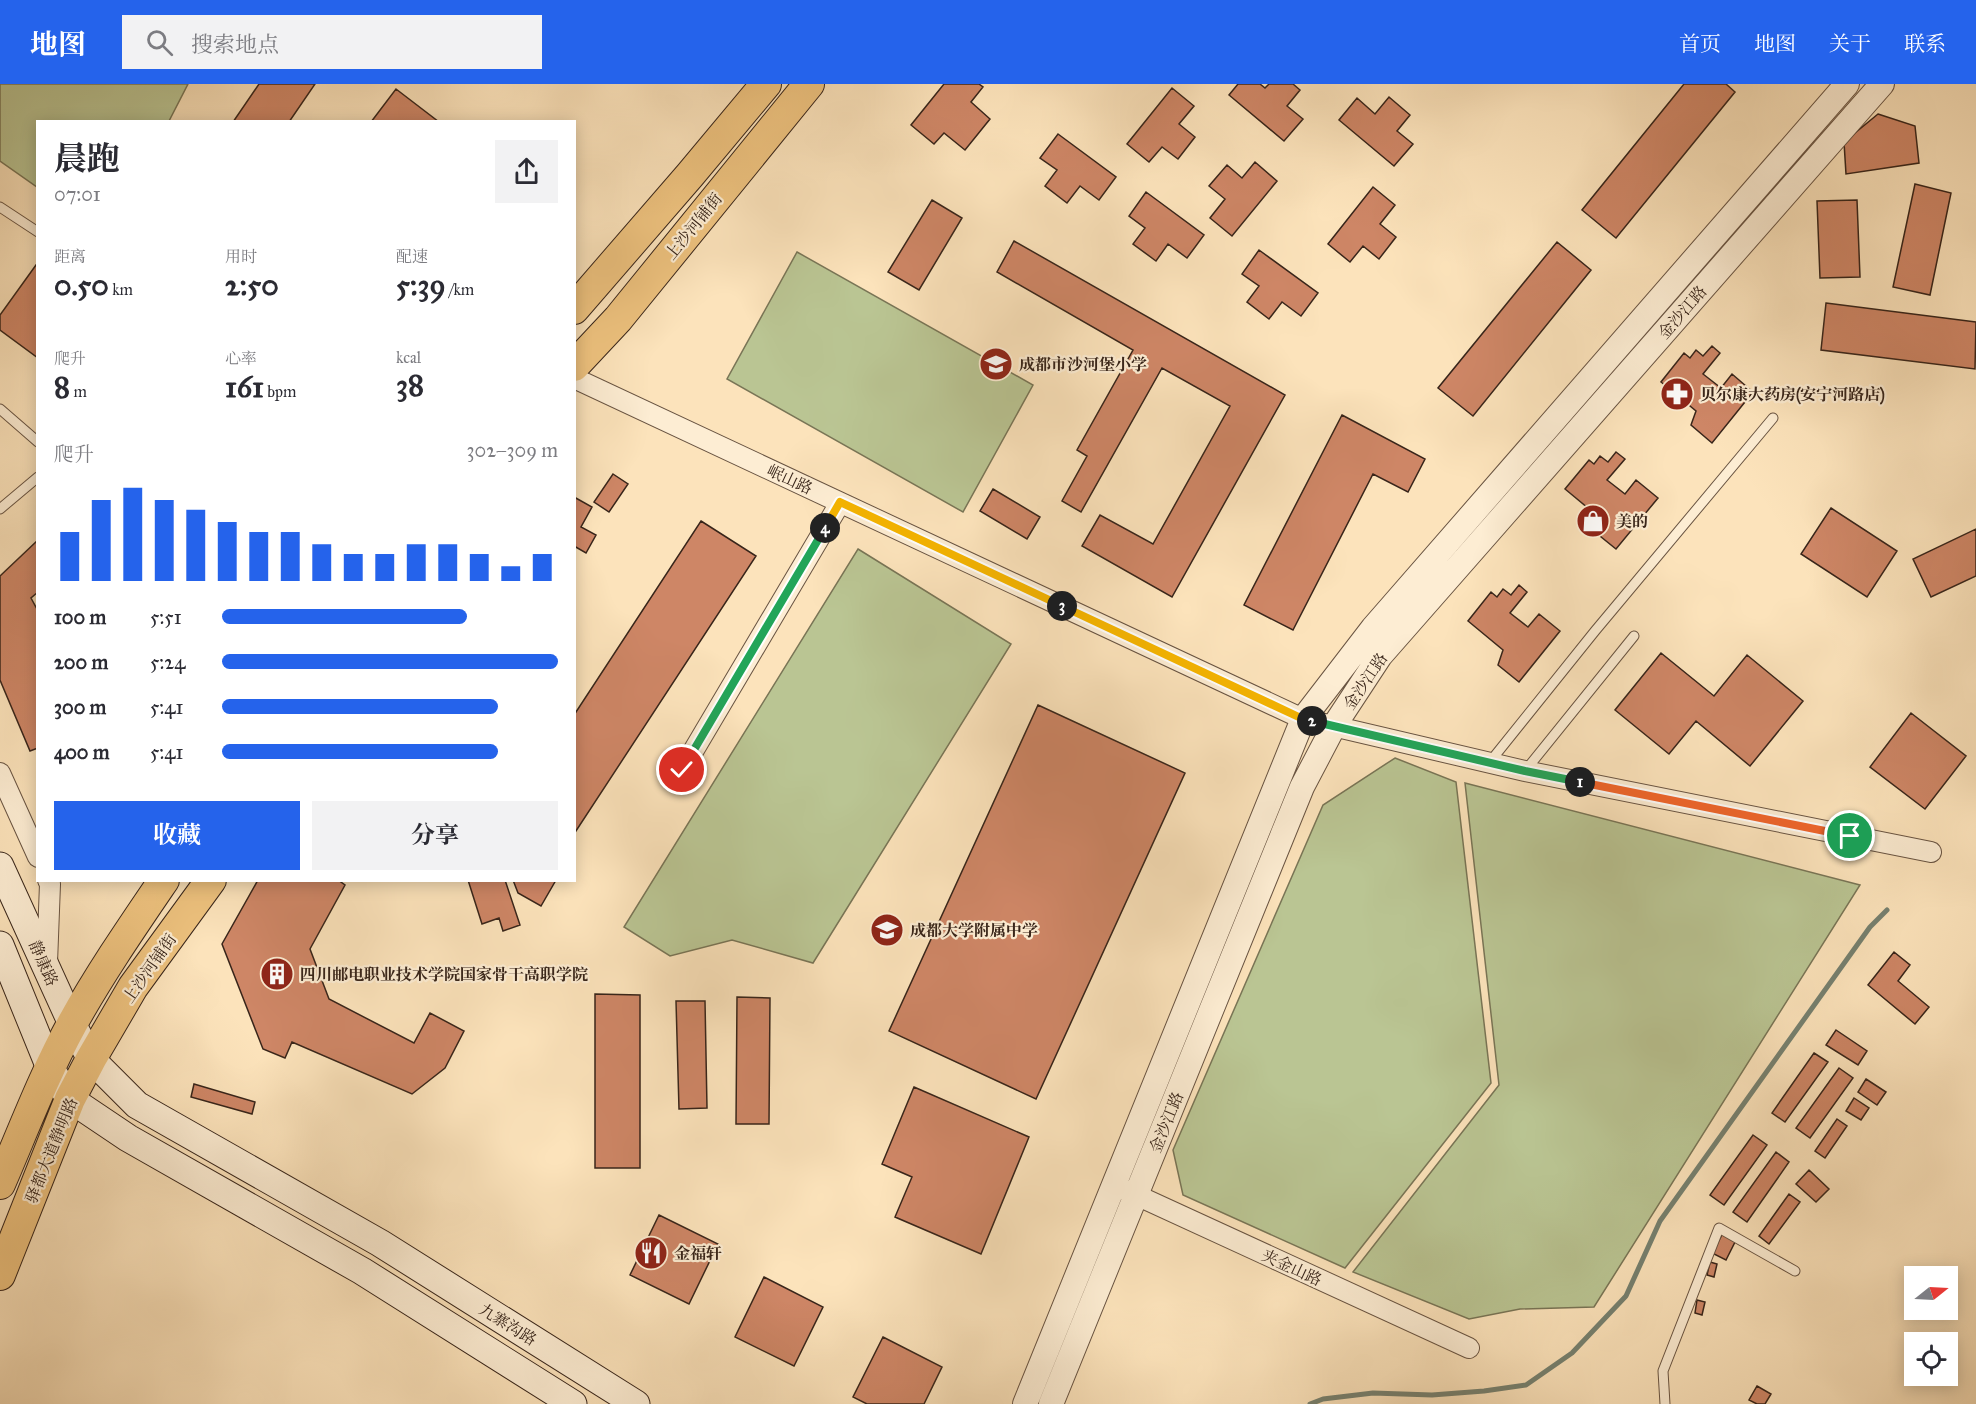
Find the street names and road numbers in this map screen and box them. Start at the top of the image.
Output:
street label: 上沙河铺街 [661,189,726,263]
street label: 金沙江路 [1654,282,1711,343]
street label: 岷山路 [764,461,816,498]
street label: 金沙江路 [1340,649,1391,713]
street label: 上沙河铺街 [119,930,180,1007]
street label: 静康路 [25,937,62,989]
street label: 金沙江路 [1146,1089,1187,1155]
street label: 驿都大道静明路 [22,1095,81,1206]
street label: 夹金山路 [1259,1245,1325,1290]
street label: 九寨沟路 [476,1299,540,1349]

